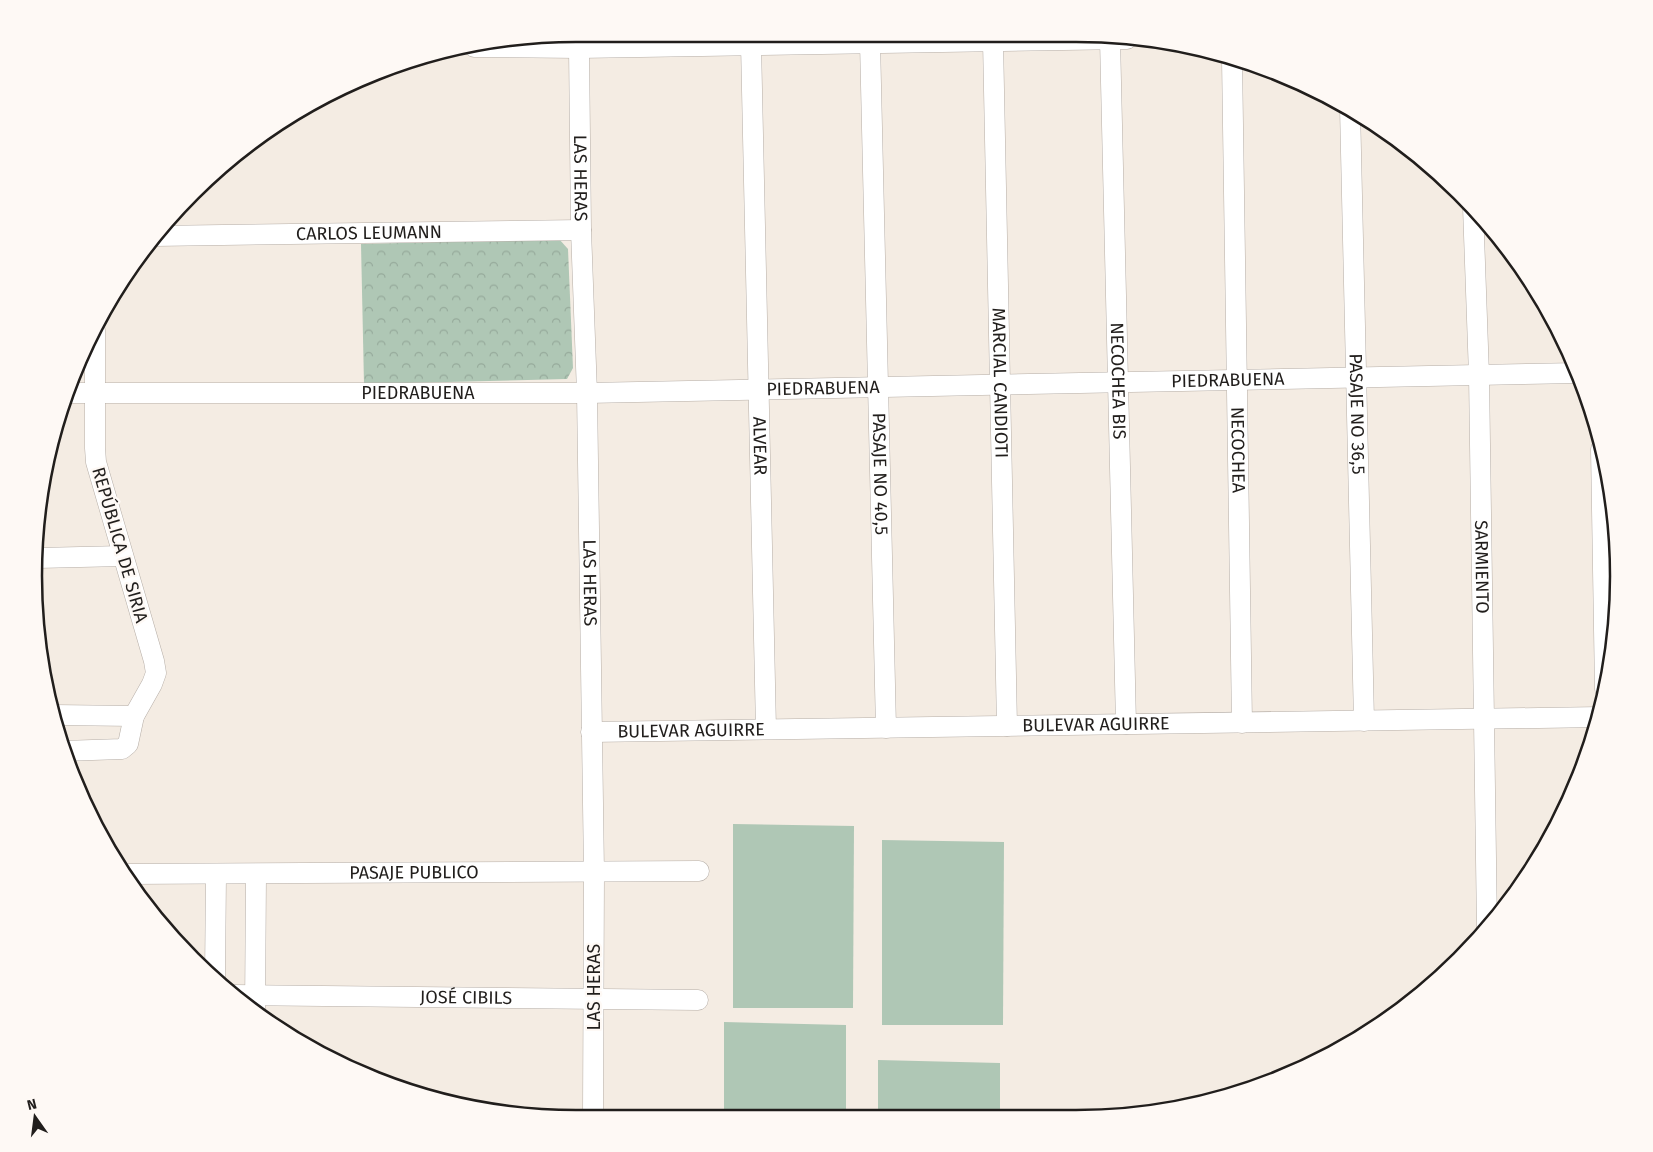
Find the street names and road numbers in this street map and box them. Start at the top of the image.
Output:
street label: LAS HERAS [569,134,592,222]
street label: CARLOS LEUMANN [296,221,442,245]
street label: MARCIAL CANDIOTI [987,307,1013,458]
street label: NECOCHEA BIS [1106,322,1130,440]
street label: PASAJE NO 36,5 [1345,353,1369,475]
street label: PIEDRABUENA [1171,368,1285,392]
street label: PIEDRABUENA [766,376,881,400]
street label: PIEDRABUENA [361,382,475,404]
street label: NECOCHEA [1226,407,1250,494]
street label: PASAJE NO 40,5 [868,412,892,535]
street label: ALVEAR [748,416,771,476]
street label: REPÚBLICA DE SIRIA [87,464,154,626]
street label: SARMIENTO [1470,520,1493,614]
street label: LAS HERAS [578,539,601,627]
street label: BULEVAR AGUIRRE [1022,712,1170,737]
street label: BULEVAR AGUIRRE [617,718,765,743]
street label: PASAJE PUBLICO [349,861,479,884]
street label: LAS HERAS [583,943,605,1030]
street label: JOSÉ CIBILS [420,985,512,1009]

